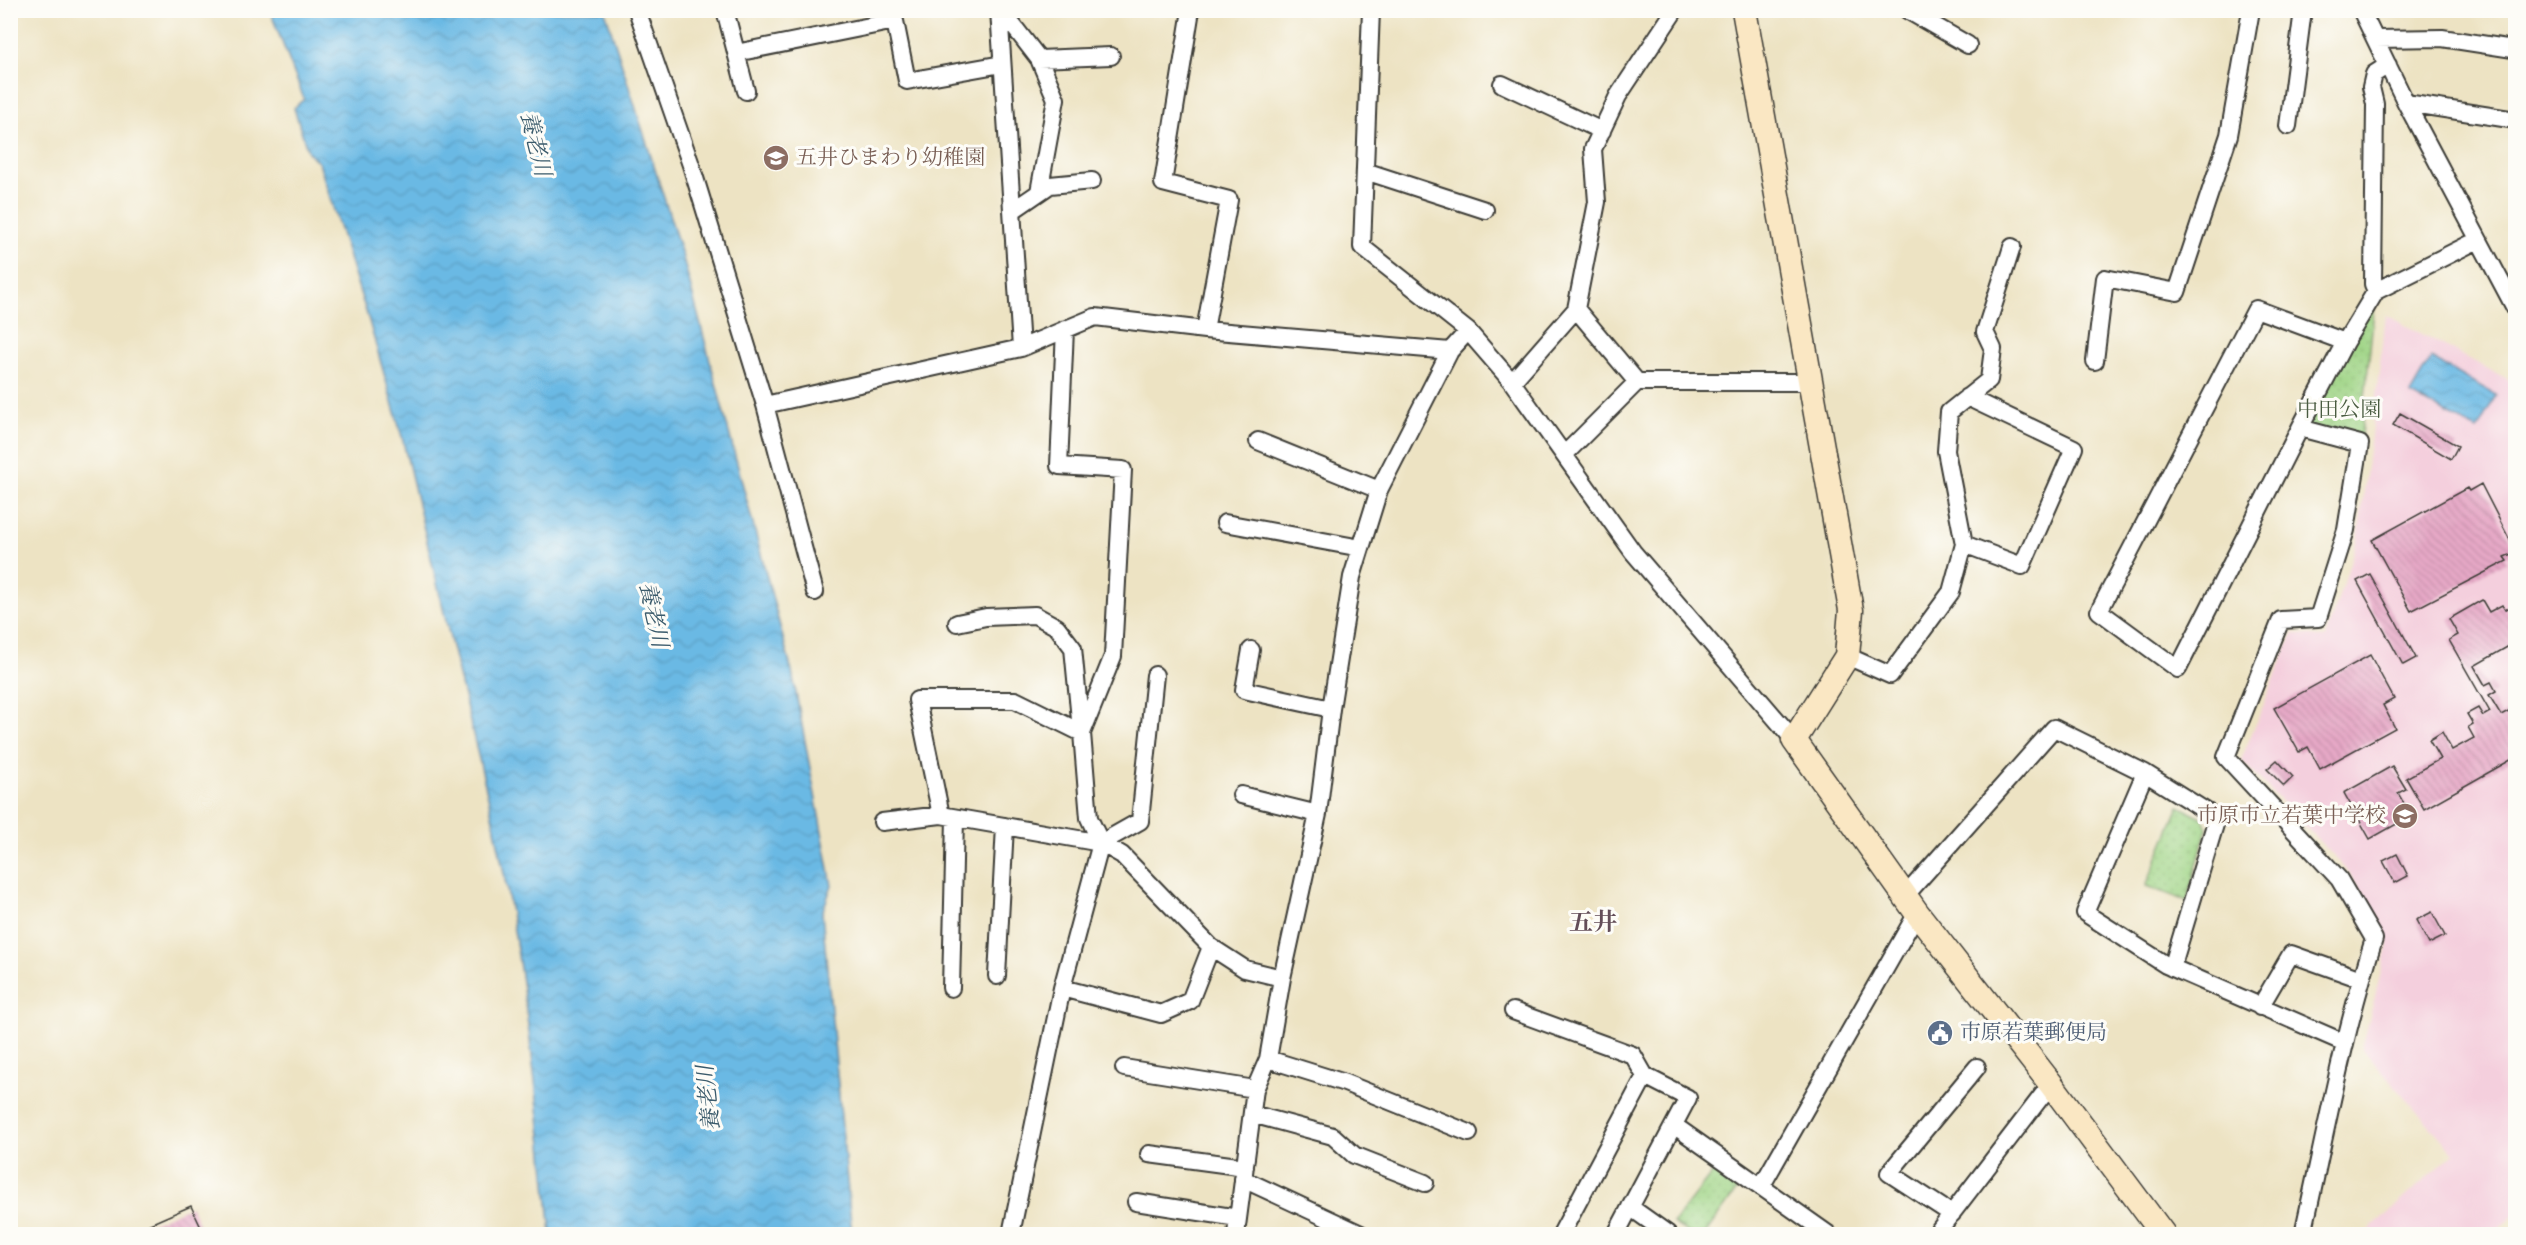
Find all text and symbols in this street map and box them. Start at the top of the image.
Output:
water label: 養老川 [514,109,557,181]
school or university icon: 五井ひまわり幼稚園 [761,143,791,173]
place label: 五井ひまわり幼稚園 [796,145,985,171]
park label: 中田公園 [2297,397,2381,423]
water label: 養老川 [633,580,673,652]
school or university icon: 市原市立若葉中学校 [2390,801,2420,831]
place label: 市原市立若葉中学校 [2197,803,2386,829]
district label: 五井 [1569,908,1617,938]
public building icon: 市原若葉郵便局 [1925,1018,1955,1048]
place label: 市原若葉郵便局 [1960,1020,2107,1046]
water label: 養老川 [692,1062,726,1132]

